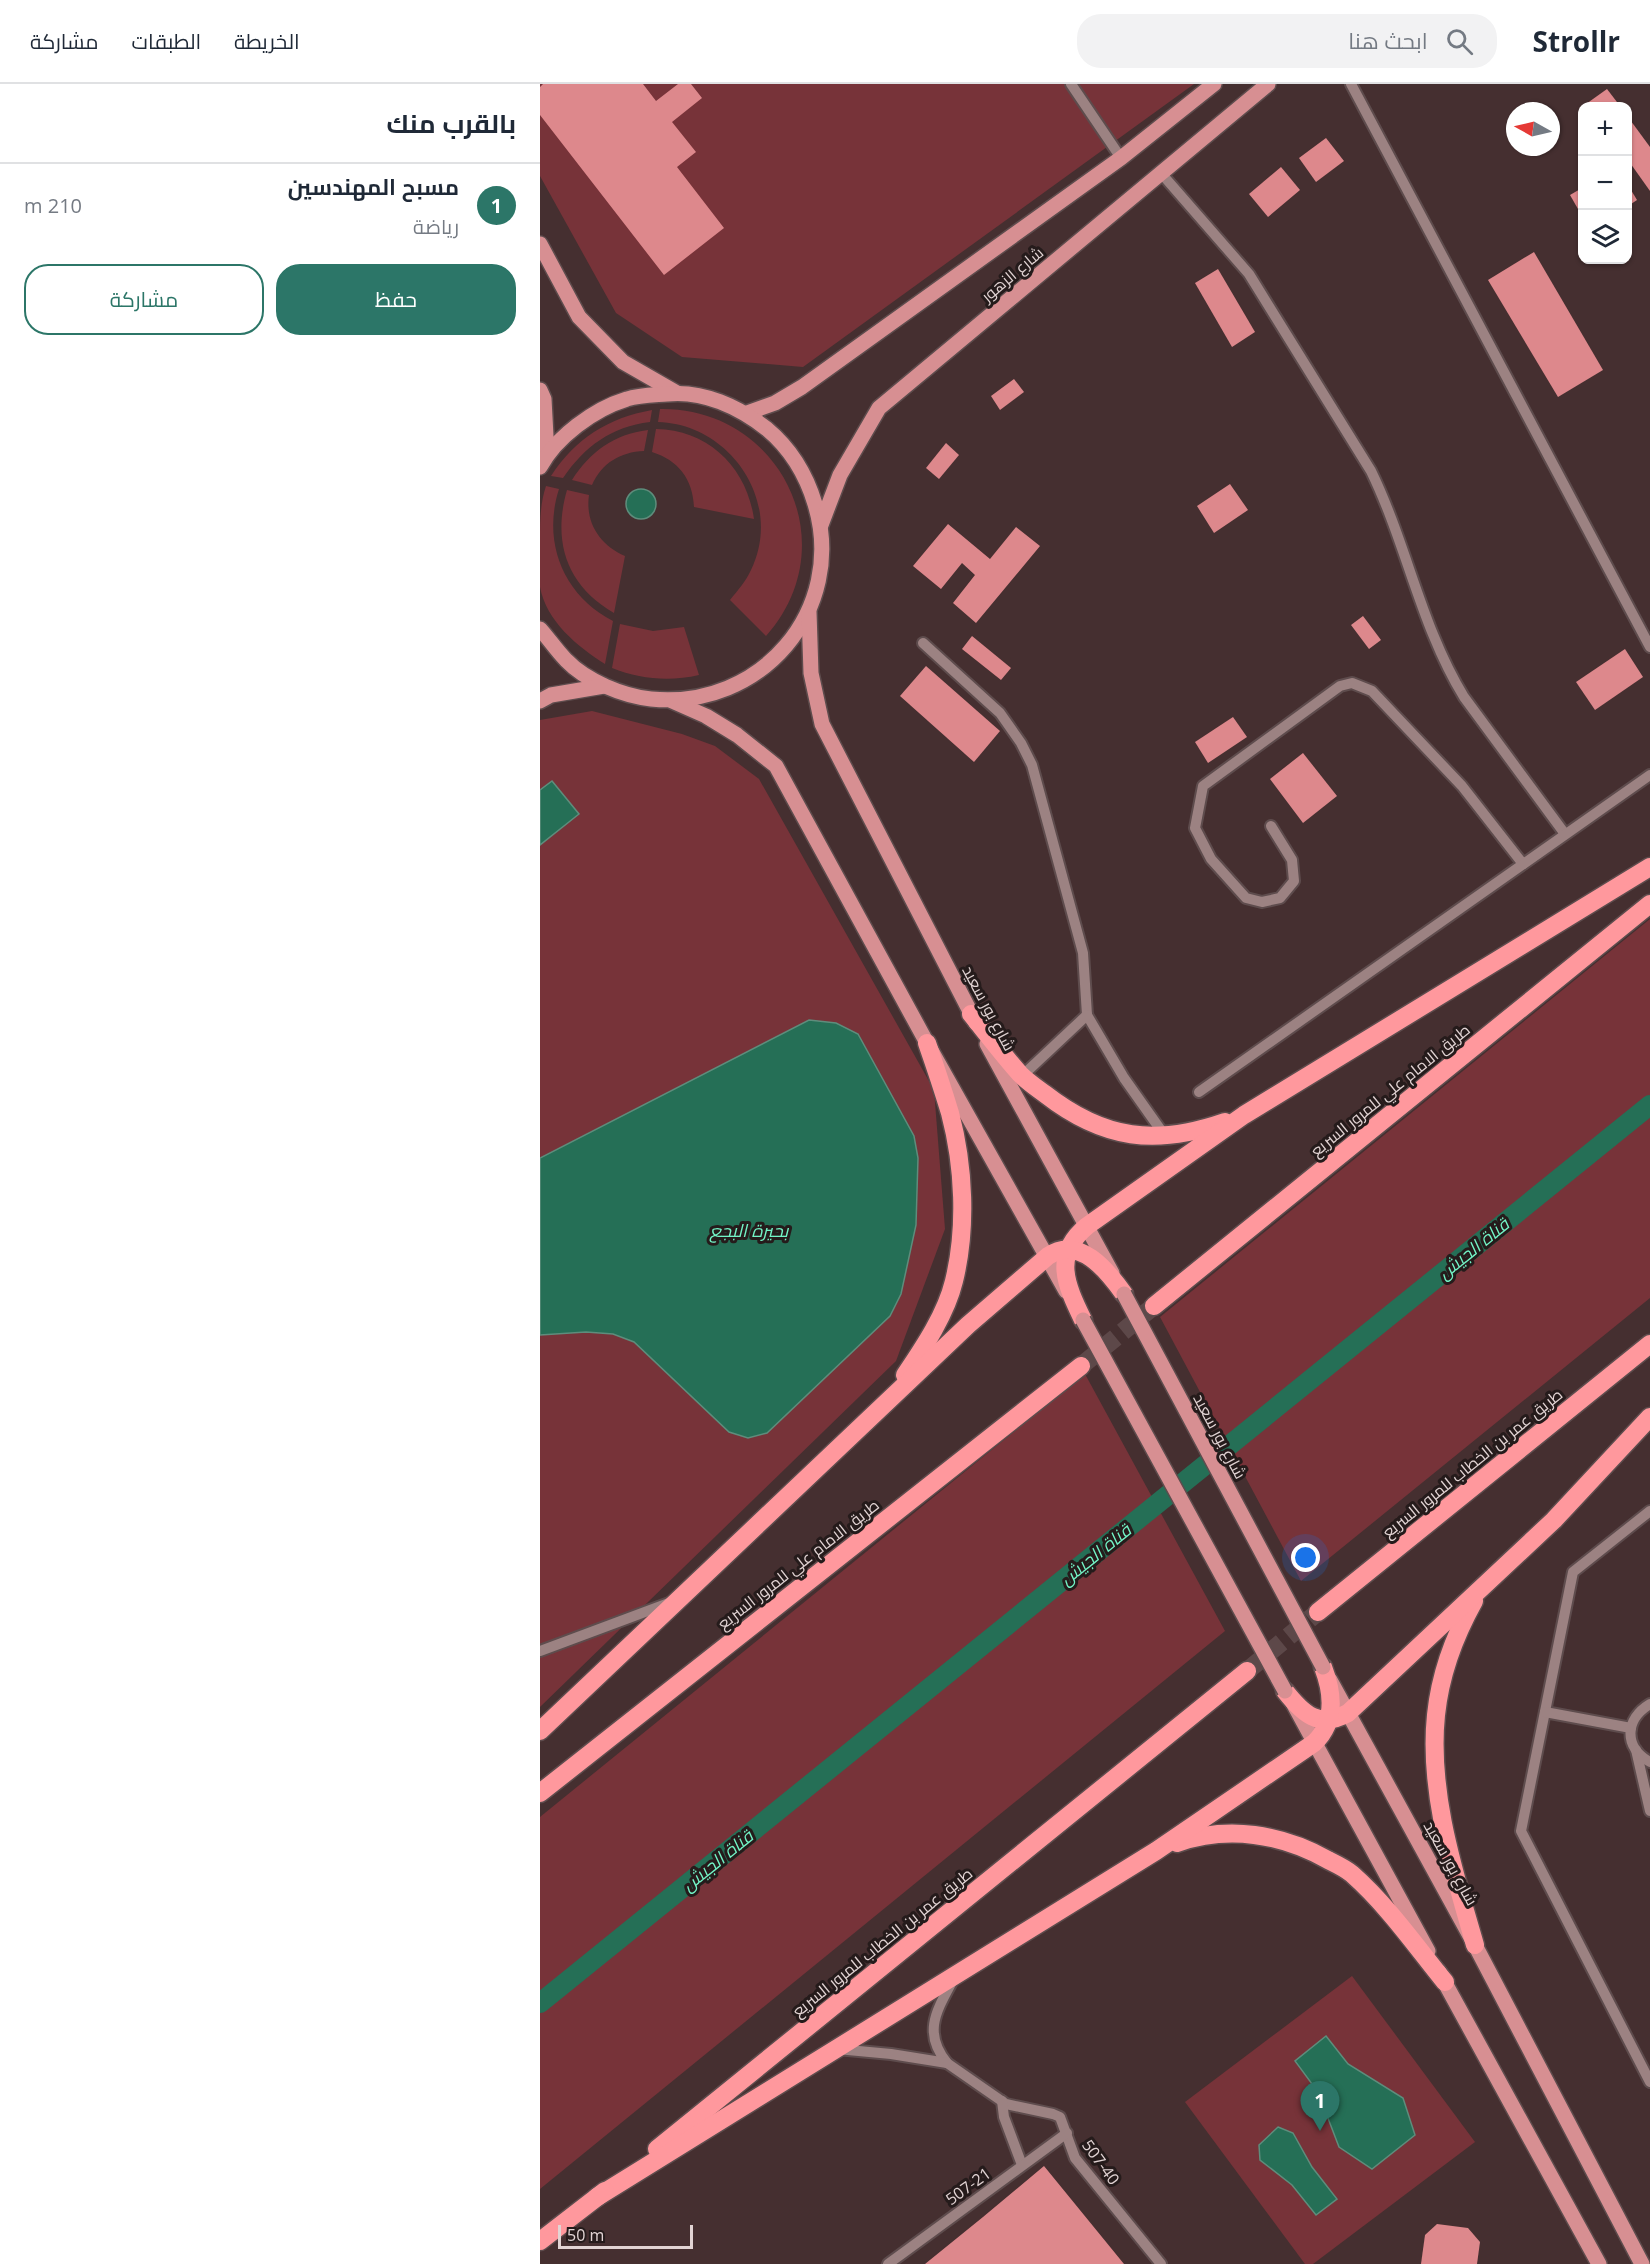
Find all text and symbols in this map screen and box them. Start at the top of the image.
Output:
search box [1077,14,1497,68]
text: Strollr [1533,22,1620,60]
text: ابحث هنا [1348,25,1428,55]
icon: search [1443,25,1476,58]
text: مشاركة [30,27,99,55]
text: الطبقات [132,27,201,55]
text: الخريطة [234,27,300,55]
north arrow [1506,102,1560,156]
map controls [1578,102,1632,264]
button: + [1578,102,1632,156]
text: بالقرب منك [387,105,516,141]
button: − [1578,156,1632,210]
text: مسبح المهندسين [288,171,459,201]
text: 210 m [24,192,82,219]
text: 1 [491,192,502,219]
button: layers [1578,210,1632,264]
text: رياضة [413,213,459,240]
street label: شارع الزهور [975,242,1048,308]
button: مشاركة [24,264,264,335]
button: حفظ [276,264,516,335]
street label: شارع بور سعيد [956,961,1021,1055]
street label: طريق الامام علي للمرور السريع [1306,1019,1476,1164]
water label: قناة الجيش [1432,1211,1514,1284]
water label: بحيرة البجع [709,1218,790,1243]
street label: طريق عمر بن الخطاب للمرور السريع [1377,1383,1567,1543]
street label: شارع بور سعيد [1187,1389,1252,1483]
street label: طريق الامام علي للمرور السريع [713,1494,885,1636]
water label: قناة الجيش [1054,1517,1136,1590]
your location [1291,1543,1320,1572]
street label: شارع بور سعيد [1418,1817,1483,1910]
water label: قناة الجيش [676,1823,758,1896]
street label: طريق عمر بن الخطاب للمرور السريع [787,1862,977,2022]
pin: 1 [1300,2082,1340,2131]
street label: 507-40 [1077,2135,1125,2189]
street label: 507-21 [941,2162,995,2210]
scale bar [558,2222,693,2250]
text: 50 m [567,2224,604,2246]

